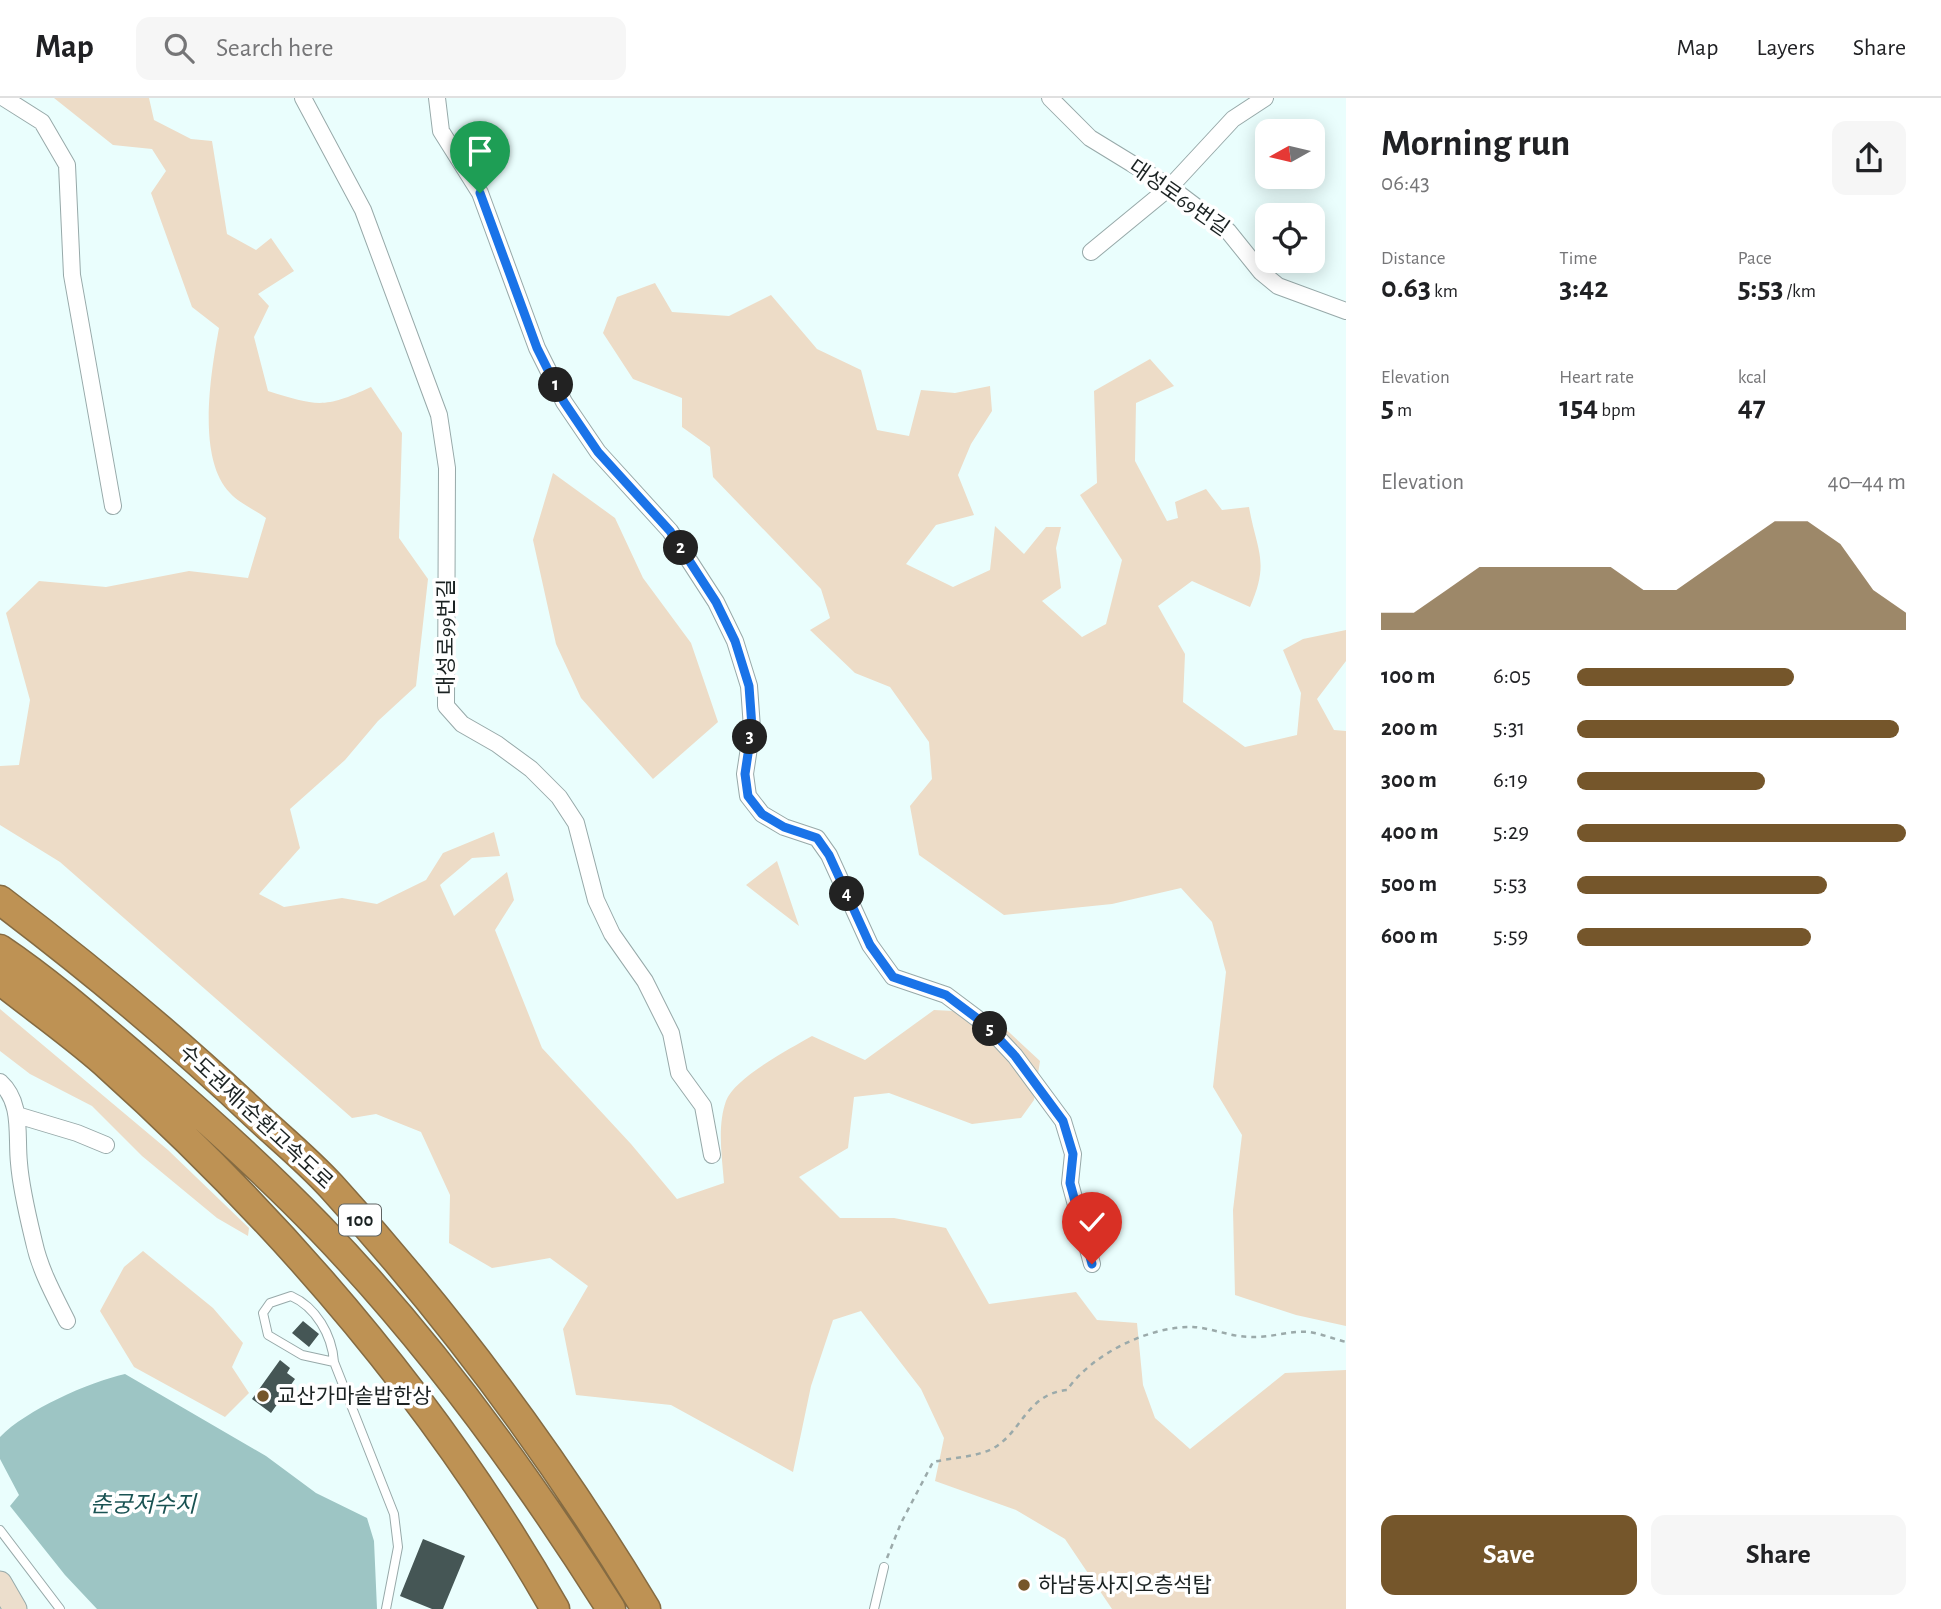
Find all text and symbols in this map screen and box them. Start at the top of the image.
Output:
search box [136,17,626,80]
icon: search [160,29,198,67]
text: Map [35,31,94,64]
text: Search here [216,35,334,61]
text: Map [1676,36,1718,60]
text: Layers [1756,36,1815,60]
text: Share [1853,36,1906,60]
north arrow [1255,119,1325,189]
map controls [1255,119,1325,273]
pin [450,121,510,193]
button: share [1832,121,1906,195]
text: Morning run [1381,125,1570,163]
icon: arrive [461,132,499,170]
street label: 대성로69번길 [1125,155,1233,240]
text: 06:43 [1381,172,1430,195]
button: locate [1255,203,1325,273]
text: Distance [1381,249,1445,268]
text: Time [1559,249,1597,268]
text: Pace [1738,249,1772,268]
text: 0.63 [1381,273,1431,303]
text: 3:42 [1559,273,1608,303]
text: 5:53 [1738,273,1783,303]
text: km [1431,282,1458,301]
text: /km [1783,282,1816,301]
pin: 1 [538,368,574,402]
text: Elevation [1381,368,1450,387]
text: Heart rate [1559,368,1634,387]
text: kcal [1738,368,1767,387]
text: 1 [552,375,559,394]
text: 5 [1381,392,1394,422]
text: 154 [1559,392,1598,422]
text: 47 [1738,392,1766,422]
text: m [1394,401,1412,420]
text: bpm [1598,401,1636,420]
text: Elevation [1381,471,1464,494]
text: 40–44 m [1828,471,1906,494]
pin: 2 [664,531,698,566]
text: 2 [676,538,685,557]
street label: 대성로99번길 [435,579,457,695]
text: 100 m [1381,665,1435,688]
text: 6:05 [1493,665,1531,688]
text: 200 m [1381,717,1438,740]
text: 5:31 [1493,717,1525,740]
pin: 3 [732,720,768,754]
text: 3 [745,727,754,746]
text: 300 m [1381,769,1437,792]
text: 6:19 [1493,769,1528,792]
text: 400 m [1381,821,1439,844]
text: 5:29 [1493,821,1529,844]
text: 500 m [1381,873,1437,896]
text: 5:53 [1493,873,1527,896]
pin: 4 [830,876,864,912]
text: 4 [842,884,851,903]
text: 600 m [1381,925,1438,948]
text: 5:59 [1493,925,1528,948]
pin: 5 [972,1012,1007,1046]
text: 5 [985,1019,994,1038]
street label: 수도권제1순환고속도로 [176,1040,337,1193]
pin [1062,1192,1122,1264]
icon: check [1073,1203,1111,1241]
road number: 100 [339,1204,381,1236]
place label: 교산가마솥밥한상 [277,1385,432,1407]
marker: 교산가마솥밥한상 [255,1388,271,1404]
water label: 춘궁저수지 [90,1492,198,1517]
button: Save [1381,1515,1637,1595]
button: Share [1651,1515,1906,1595]
place label: 하남동사지오층석탑 [1038,1574,1212,1596]
marker: 하남동사지오층석탑 [1016,1577,1032,1593]

